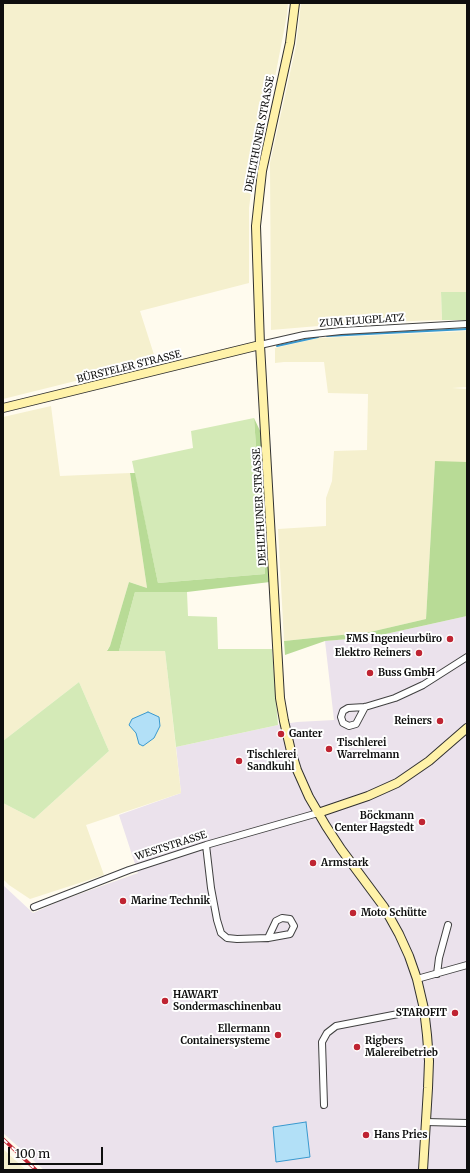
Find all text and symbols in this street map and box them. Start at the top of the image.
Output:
street label: DEHLTHUNER STRASSE [243,75,277,193]
street label: ZUM FLUGPLATZ [319,312,405,330]
street label: BÜRSTELER STRASSE [76,348,182,386]
street label: DEHLTHUNER STRASSE [251,448,269,566]
place label: FMS Ingenieurbüro [346,633,442,645]
marker: FMS Ingenieurbüro [445,634,455,644]
place label: Elektro Reiners [335,647,411,659]
marker: Elektro Reiners [414,648,424,658]
place label: Buss GmbH [378,667,435,679]
marker: Buss GmbH [365,668,375,678]
place label: Reiners [394,715,432,727]
marker: Reiners [435,716,445,726]
place label: Ganter [289,728,322,740]
marker: Ganter [276,729,286,739]
place label: Tischlerei Warrelmann [337,737,399,760]
marker: Tischlerei Warrelmann [324,744,334,754]
place label: Tischlerei Sandkuhl [247,749,296,772]
marker: Tischlerei Sandkuhl [234,756,244,766]
place label: Böckmann Center Hagstedt [335,810,414,834]
marker: Böckmann Center Hagstedt [417,817,427,827]
street label: WESTSTRASSE [134,829,208,863]
place label: Armstark [321,857,369,869]
marker: Armstark [308,858,318,868]
place label: Marine Technik [131,895,210,907]
marker: Marine Technik [118,896,128,906]
place label: Moto Schütte [361,907,427,919]
marker: Moto Schütte [348,908,358,918]
place label: HAWART Sondermaschinenbau [173,989,281,1012]
marker: HAWART Sondermaschinenbau [160,996,170,1006]
place label: STAROFIT [396,1007,447,1019]
marker: STAROFIT [450,1008,460,1018]
place label: Ellermann Containersysteme [180,1023,270,1046]
marker: Ellermann Containersysteme [273,1030,283,1040]
place label: Rigbers Malereibetrieb [365,1035,438,1058]
marker: Rigbers Malereibetrieb [352,1042,362,1052]
place label: Hans Pries [374,1129,427,1141]
marker: Hans Pries [361,1130,371,1140]
scale bar [10,1139,105,1165]
text: 100 m [15,1146,50,1161]

